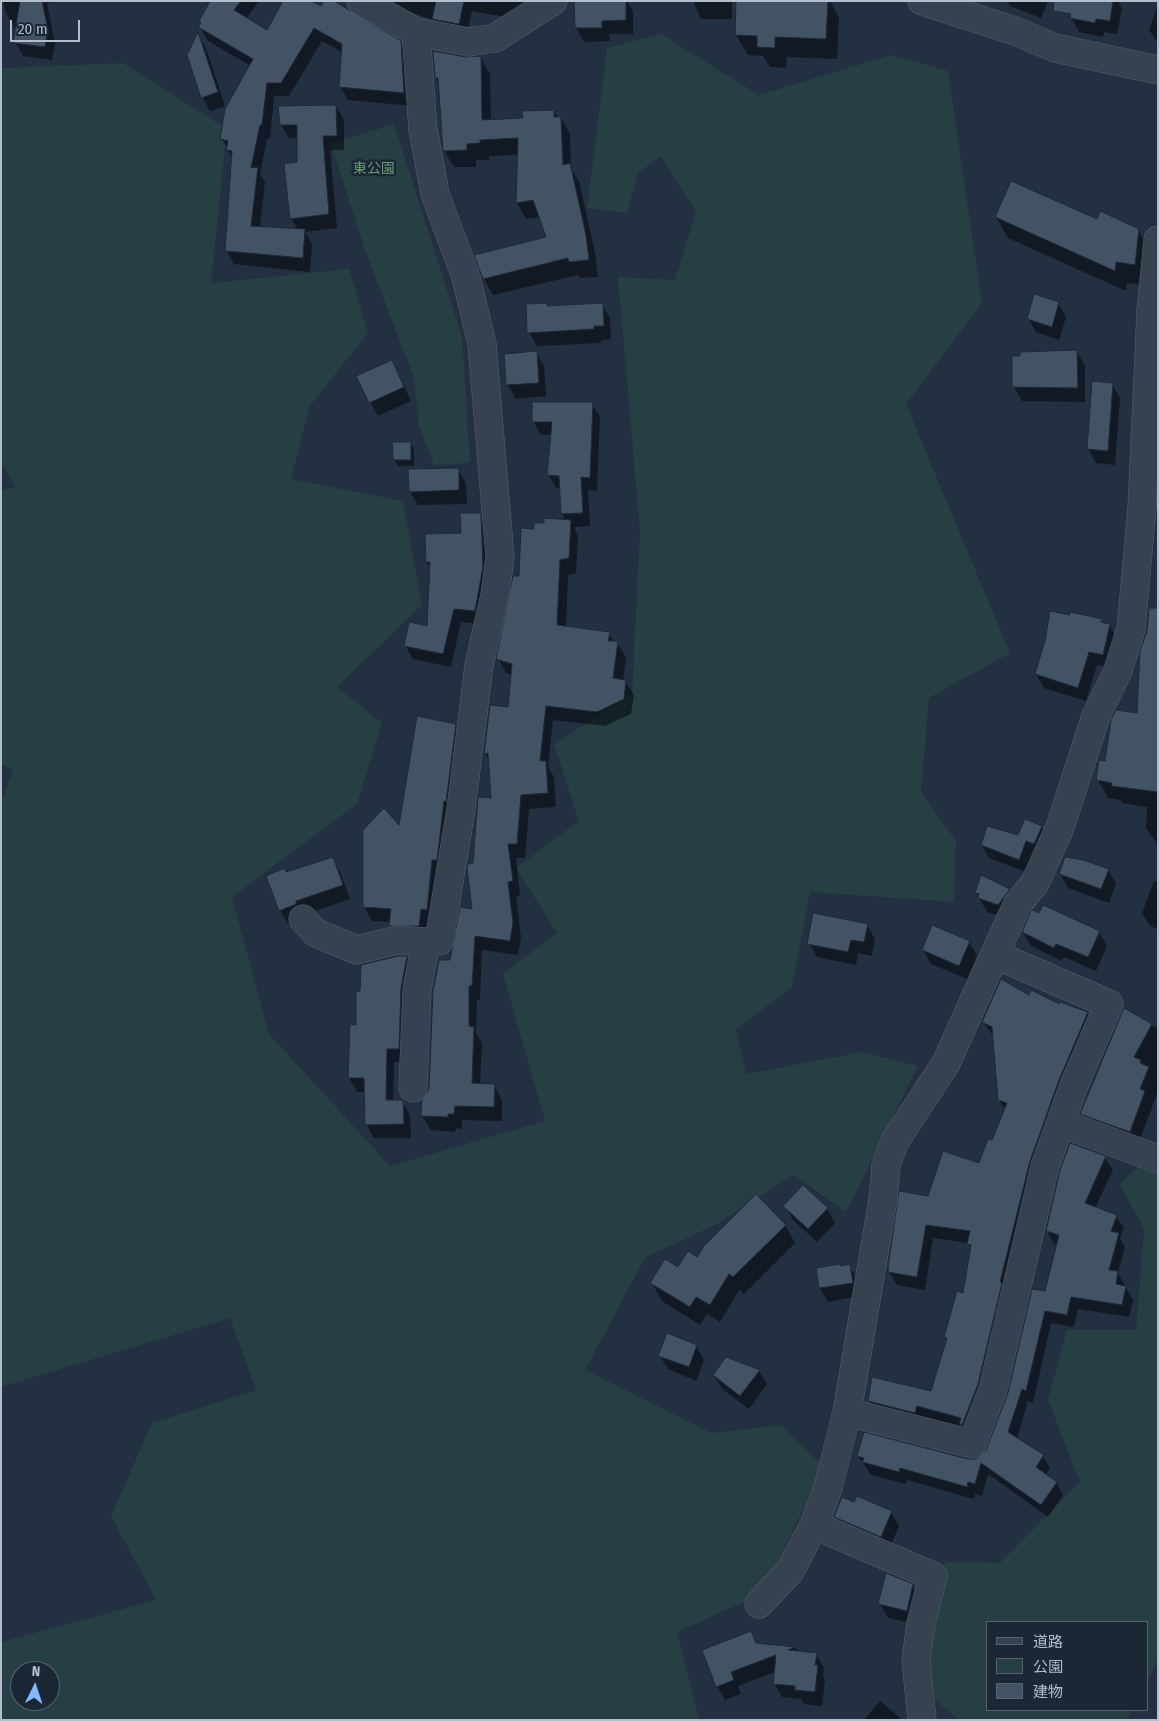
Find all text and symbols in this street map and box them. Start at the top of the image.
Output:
scale bar [12,10,82,42]
text: 20 m [18,20,48,38]
park label: 東公園 [353,161,395,177]
legend [986,1621,1149,1711]
text: 道路 [1033,1633,1063,1651]
text: 公園 [1033,1658,1063,1676]
north arrow [10,1661,60,1711]
text: N [31,1663,41,1680]
text: 建物 [1033,1683,1063,1701]

